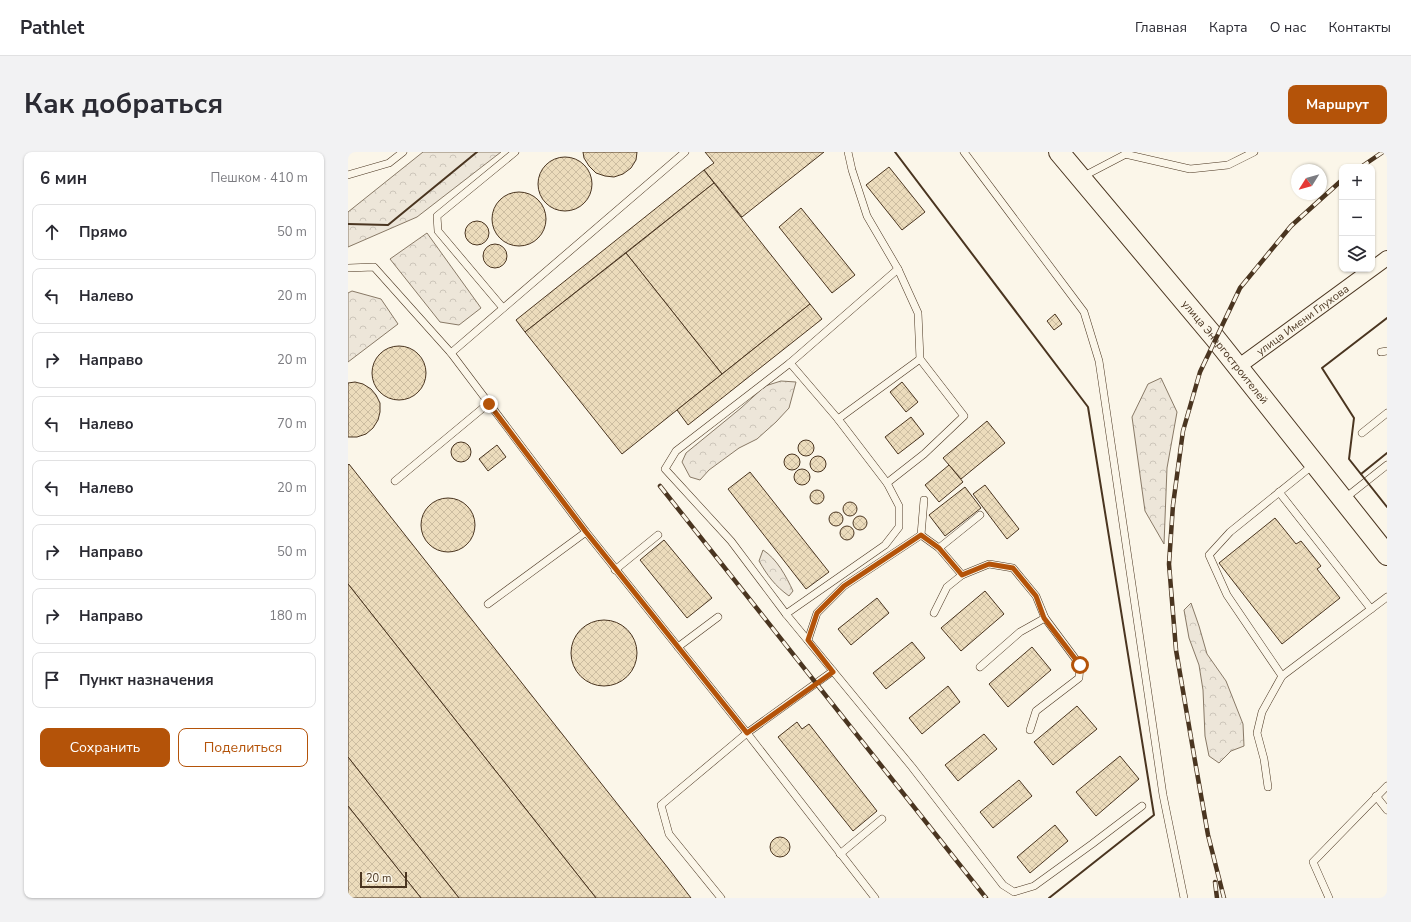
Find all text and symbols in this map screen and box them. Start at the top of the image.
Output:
text: Pathlet [20,15,84,41]
text: Главная [1135,18,1187,37]
text: Карта [1209,18,1248,37]
text: О нас [1270,18,1306,37]
text: Контакты [1328,18,1391,37]
text: Как добраться [24,85,223,123]
button: Маршрут [1288,85,1387,124]
north arrow [1291,164,1327,200]
map controls [1339,164,1375,272]
button: + [1339,164,1375,200]
text: 6 мин [40,167,87,190]
text: Пешком · 410 m [210,169,308,187]
button: − [1339,200,1375,236]
icon: ahead [41,221,63,243]
text: Прямо [79,222,127,242]
text: 50 m [277,223,307,241]
button: layers [1339,236,1375,272]
street label: улица Имени Глухова [1254,281,1352,359]
icon: left [41,285,63,307]
text: Налево [79,286,134,306]
text: 20 m [277,287,307,305]
street label: улица Энергостроителей [1178,297,1272,407]
icon: right [41,349,63,371]
text: Направо [79,350,143,370]
text: 20 m [277,351,307,369]
route end [480,395,498,413]
icon: left [41,413,63,435]
text: Налево [79,414,134,434]
text: 70 m [277,415,307,433]
icon: left [41,477,63,499]
text: Налево [79,478,134,498]
text: 20 m [277,479,307,497]
icon: right [41,541,63,563]
text: Направо [79,542,143,562]
text: 50 m [277,543,307,561]
icon: right [41,605,63,627]
text: Направо [79,606,143,626]
text: 180 m [269,607,307,625]
route start [1071,656,1089,674]
icon: arrive [41,669,63,691]
text: Пункт назначения [79,670,214,690]
button: Сохранить [40,728,170,767]
button: Поделиться [178,728,308,767]
scale bar [360,870,407,889]
text: 20 m [366,871,391,886]

